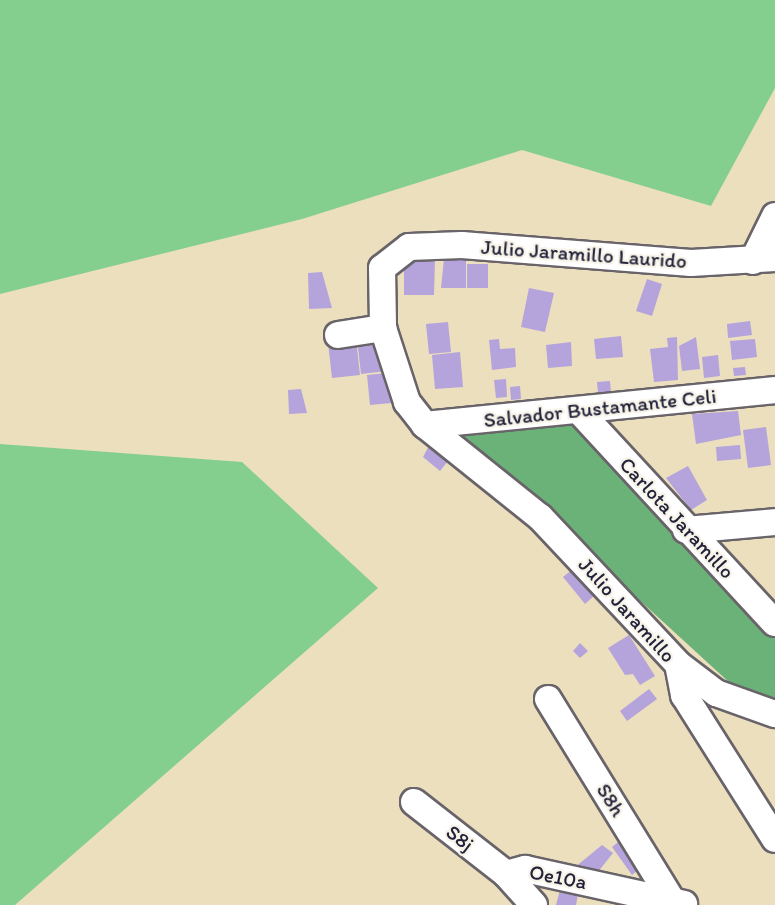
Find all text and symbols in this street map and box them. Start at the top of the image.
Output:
street label: Julio Jaramillo Laurido [480,234,688,274]
street label: Salvador Bustamante Celi [482,383,718,433]
street label: Carlota Jaramillo [614,452,740,584]
street label: Julio Jaramillo [573,552,681,668]
street label: S8h [591,779,631,821]
street label: S8j [441,819,479,857]
street label: Oe10a [527,859,589,895]

